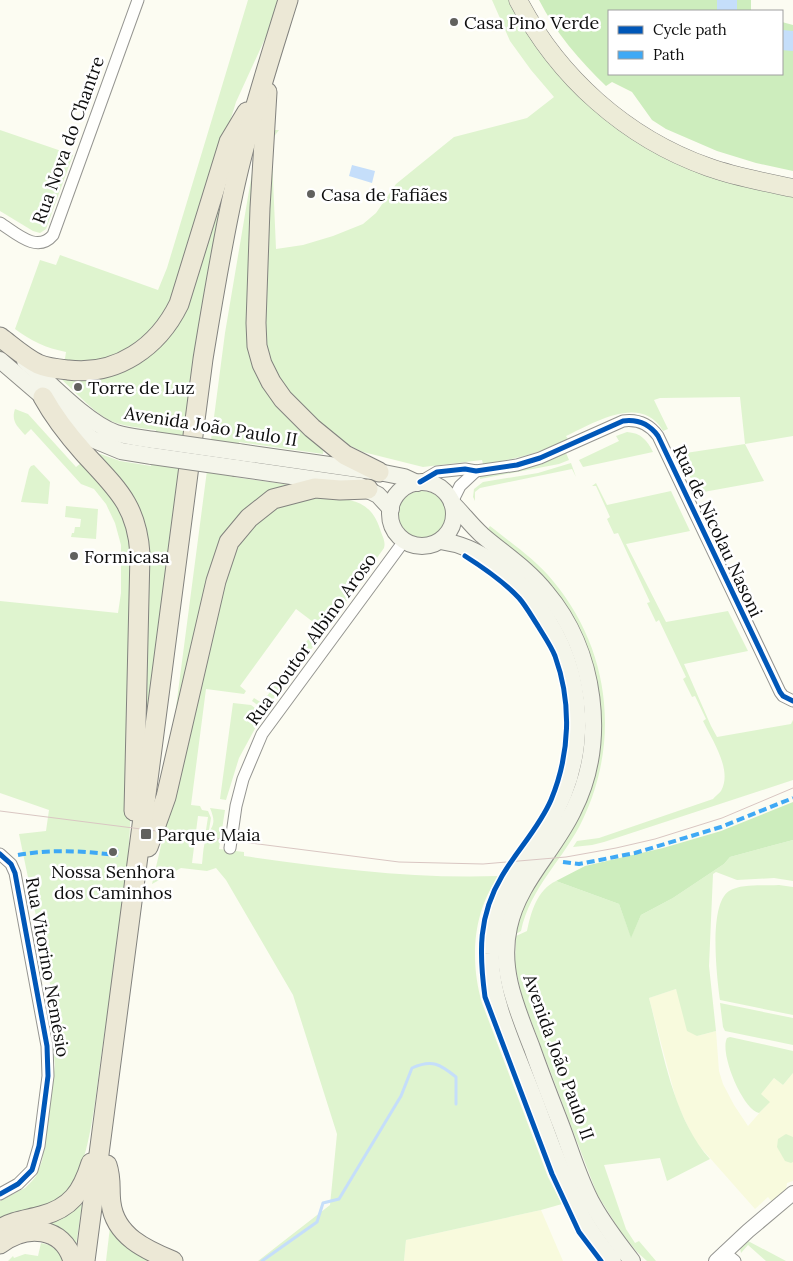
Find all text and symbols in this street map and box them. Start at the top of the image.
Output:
legend [608,10,783,75]
place label: Casa Pino Verde [464,11,600,34]
marker: Casa Pino Verde [448,16,460,28]
text: Cycle path [653,20,727,39]
text: Path [653,45,684,64]
street label: Rua Nova do Chantre [27,53,109,227]
place label: Casa de Fafiães [321,183,448,206]
marker: Casa de Fafiães [305,188,317,200]
place label: Torre de Luz [88,376,195,399]
marker: Torre de Luz [72,381,84,393]
street label: Avenida João Paulo II [122,401,299,451]
street label: Rua de Nicolau Nasoni [668,441,768,621]
place label: Formicasa [84,545,170,568]
street label: Rua Doutor Albino Aroso [241,549,381,729]
marker: Formicasa [68,550,80,562]
place label: Parque Maia [157,823,261,846]
marker: Parque Maia [139,827,153,841]
marker: Nossa Senhora dos Caminhos [107,846,119,858]
place label: Nossa Senhora dos Caminhos [51,860,175,904]
street label: Rua Vitorino Nemésio [21,875,75,1059]
street label: Avenida João Paulo II [518,970,600,1143]

